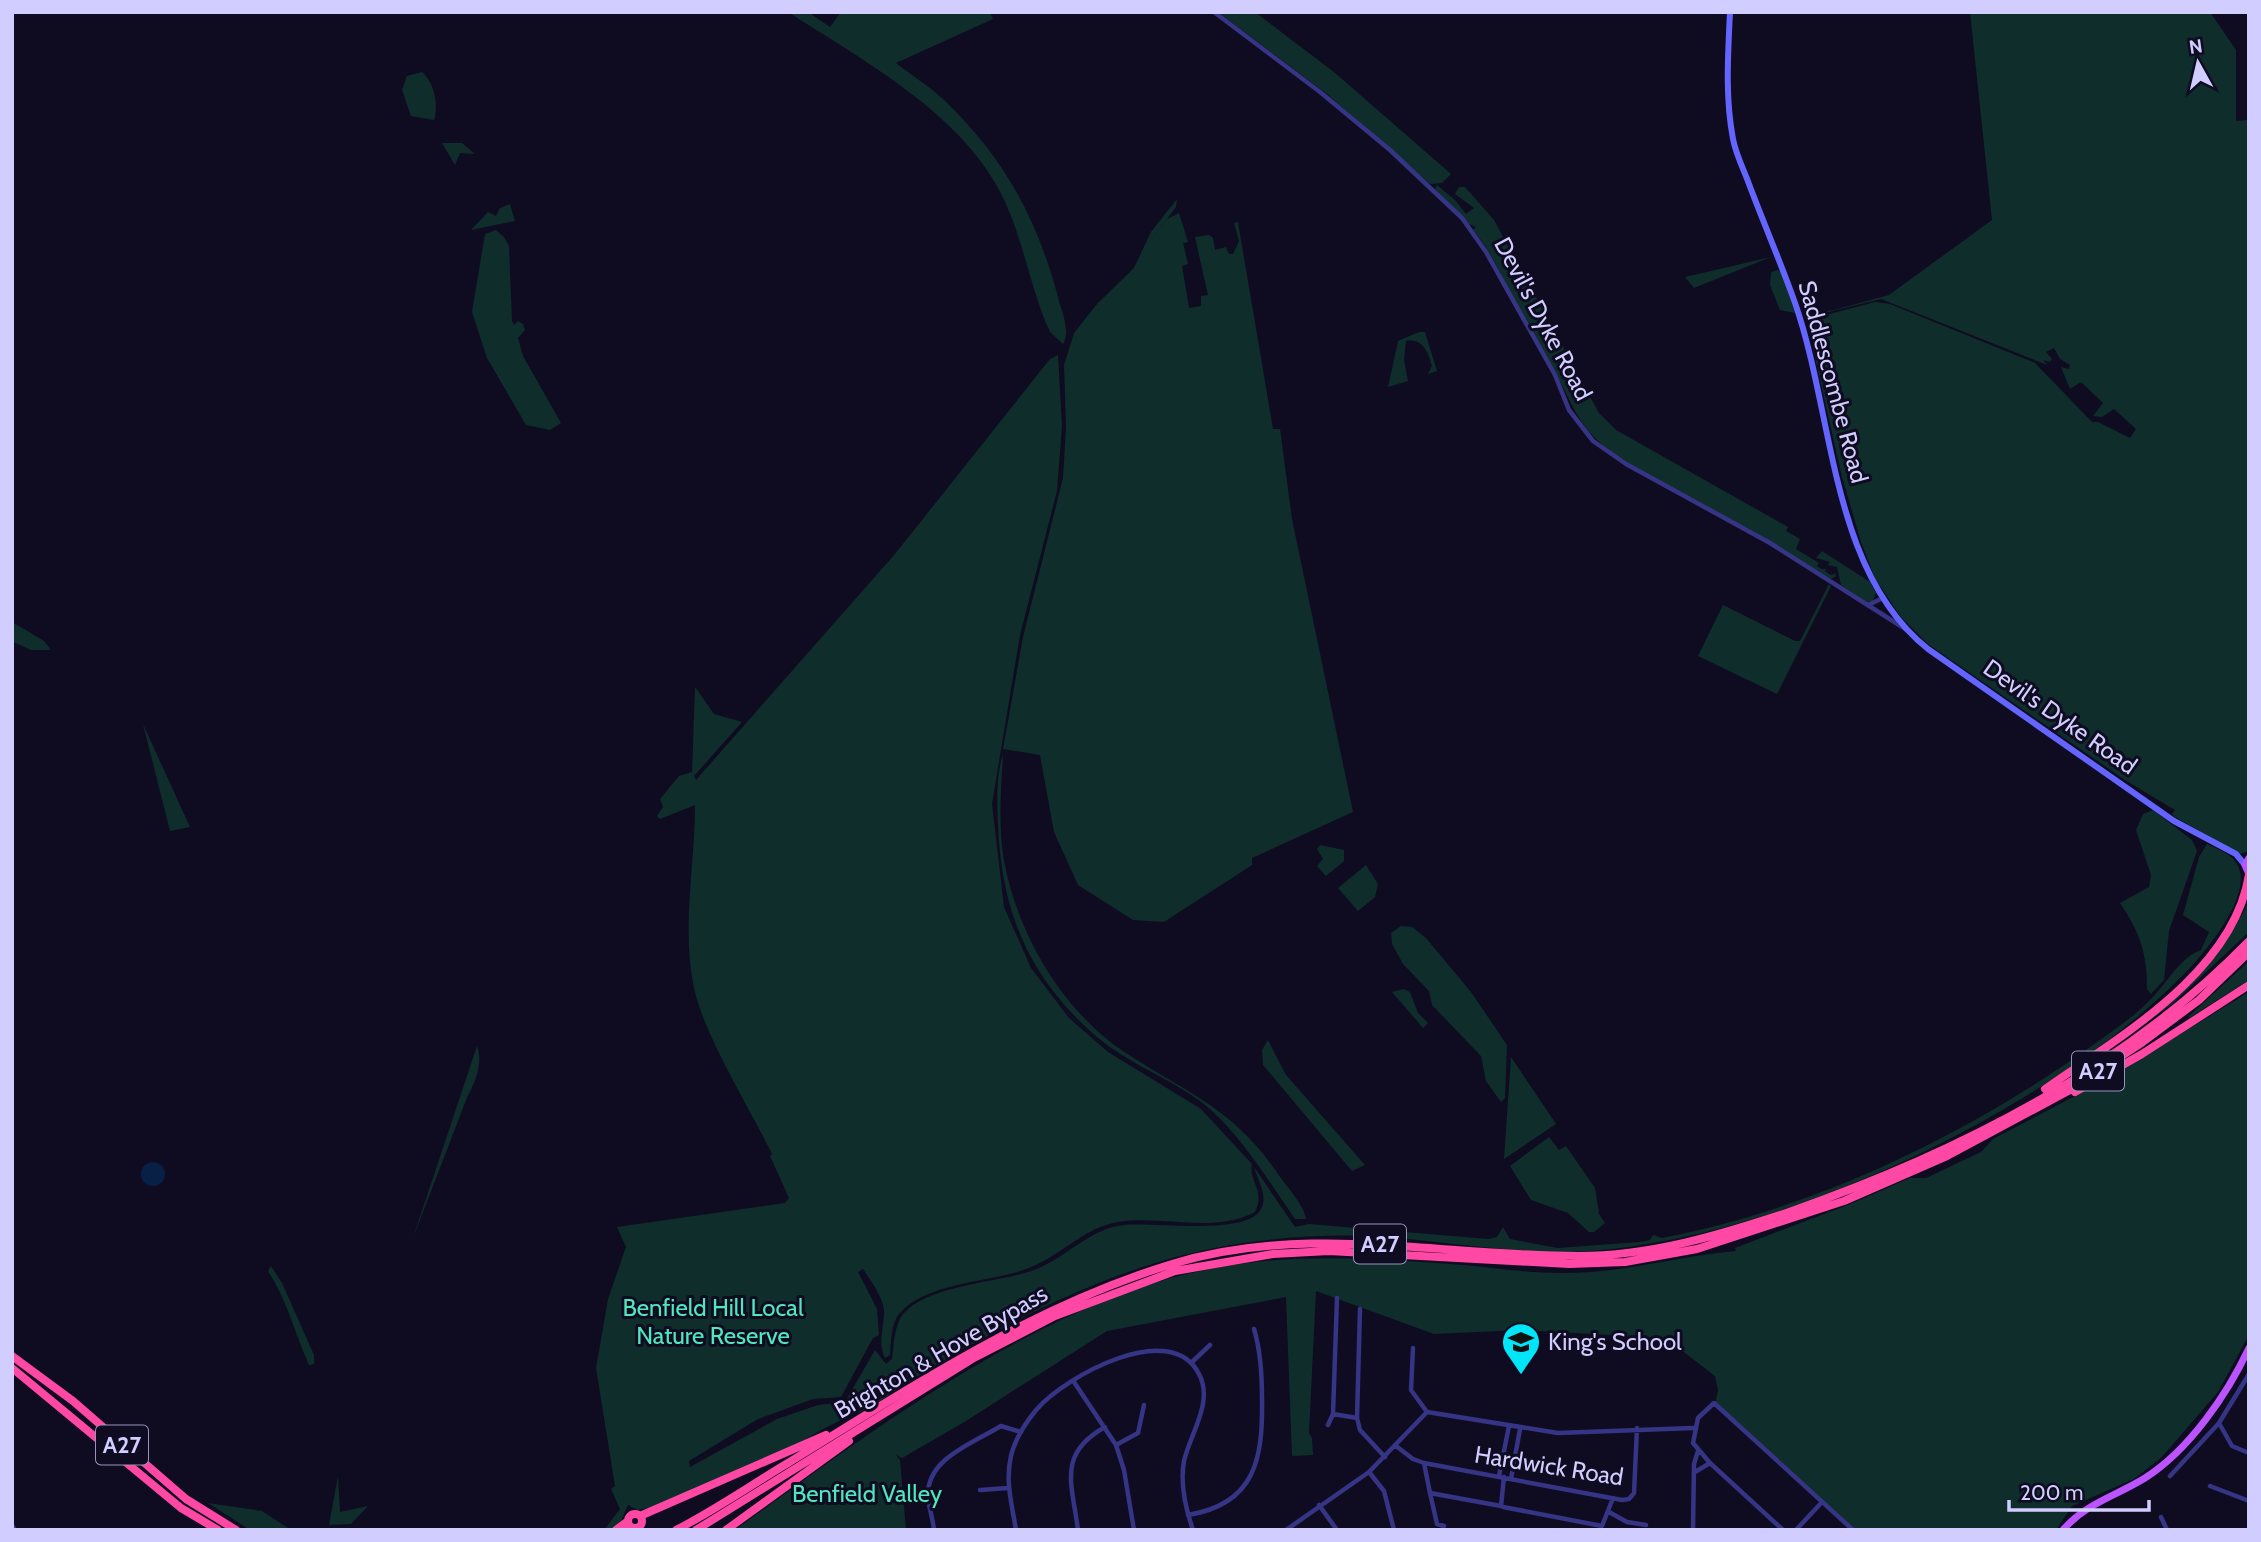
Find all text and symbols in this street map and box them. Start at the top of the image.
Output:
north arrow [2163,28,2233,98]
text: N [2187,34,2204,59]
street label: Devil's Dyke Road [1488,232,1599,405]
street label: Saddlescombe Road [1793,278,1874,486]
street label: Devil's Dyke Road [1978,653,2143,780]
road number: A27 [2072,1052,2124,1090]
road number: A27 [1354,1224,1406,1264]
street label: Brighton & Hove Bypass [829,1279,1053,1424]
park label: Benfield Hill Local Nature Reserve [622,1293,804,1350]
school or university icon: King's School [1500,1321,1542,1376]
place label: King's School [1548,1327,1682,1356]
road number: A27 [96,1426,148,1464]
street label: Hardwick Road [1473,1439,1626,1492]
scale bar [2009,1468,2149,1512]
park label: Benfield Valley [792,1479,942,1508]
text: 200 m [2020,1480,2083,1505]

